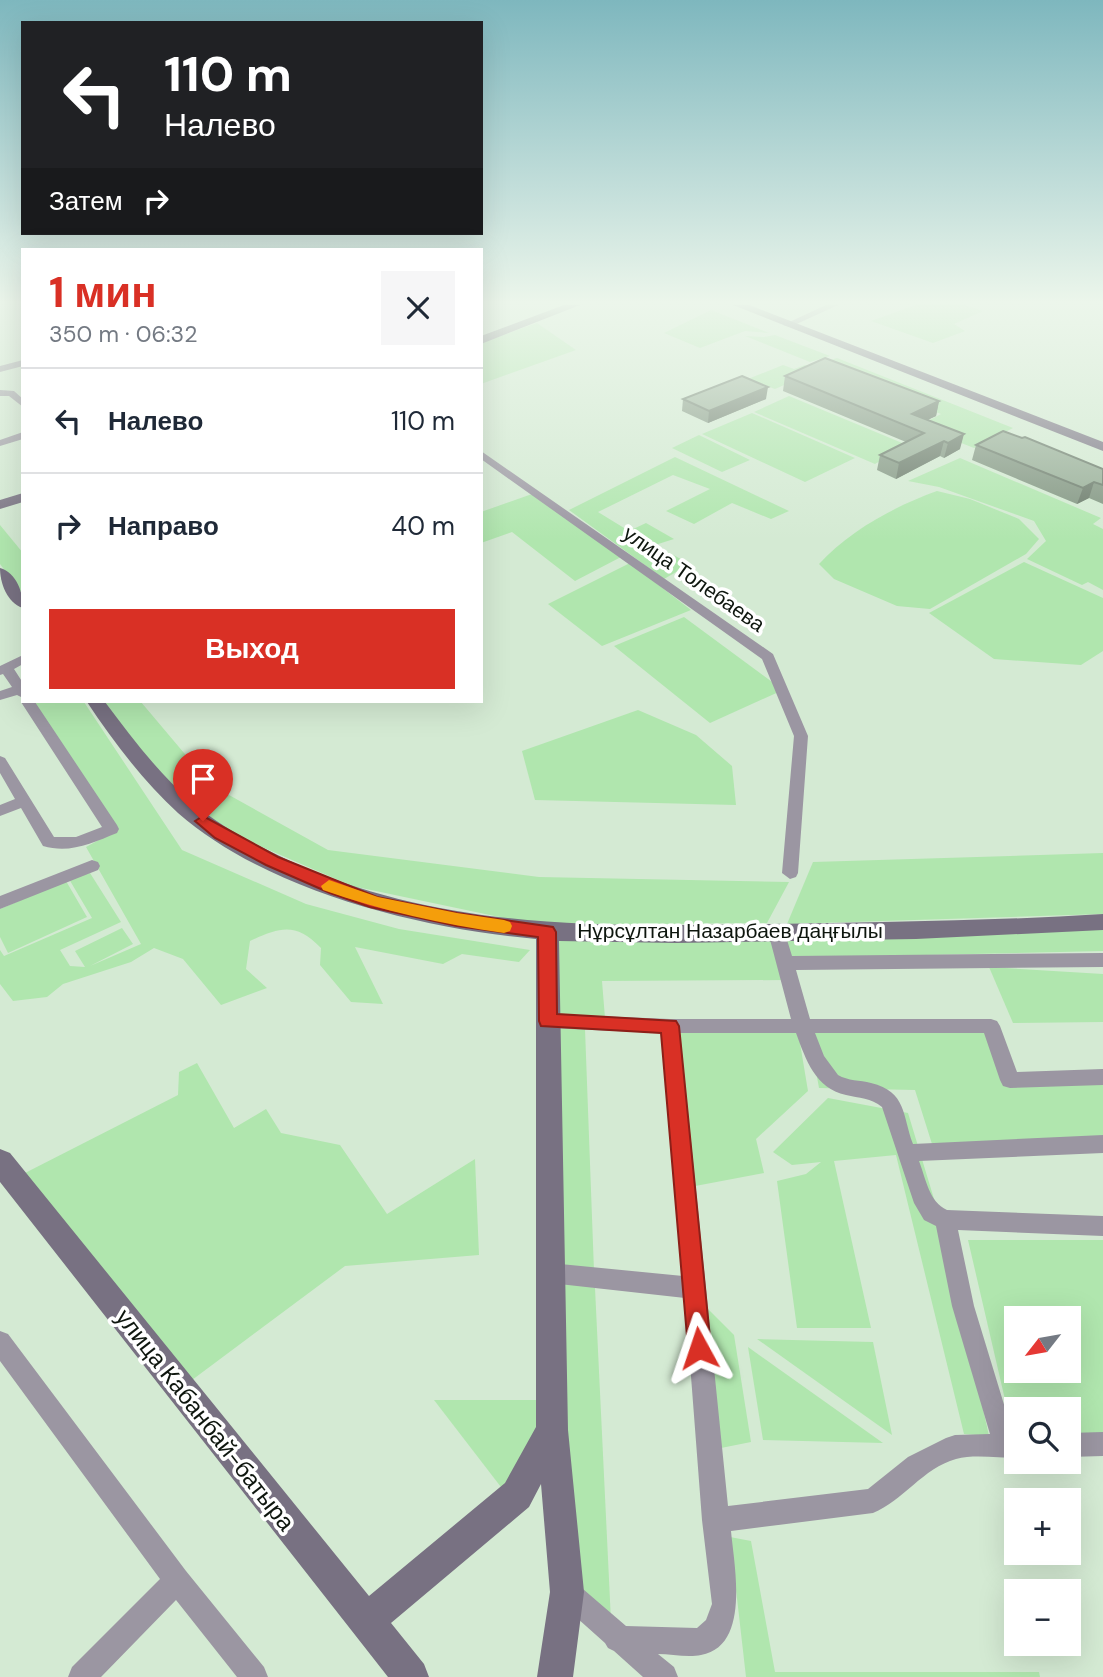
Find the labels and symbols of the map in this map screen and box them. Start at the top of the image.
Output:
street label: улица Толебаева [618,520,771,639]
pin [173,749,233,821]
street label: Нұрсұлтан Назарбаев даңғылы [577,917,883,945]
street label: улица Кабанбай-батыра [109,1302,302,1537]
north arrow [1004,1306,1082,1382]
position arrow [662,1311,736,1385]

